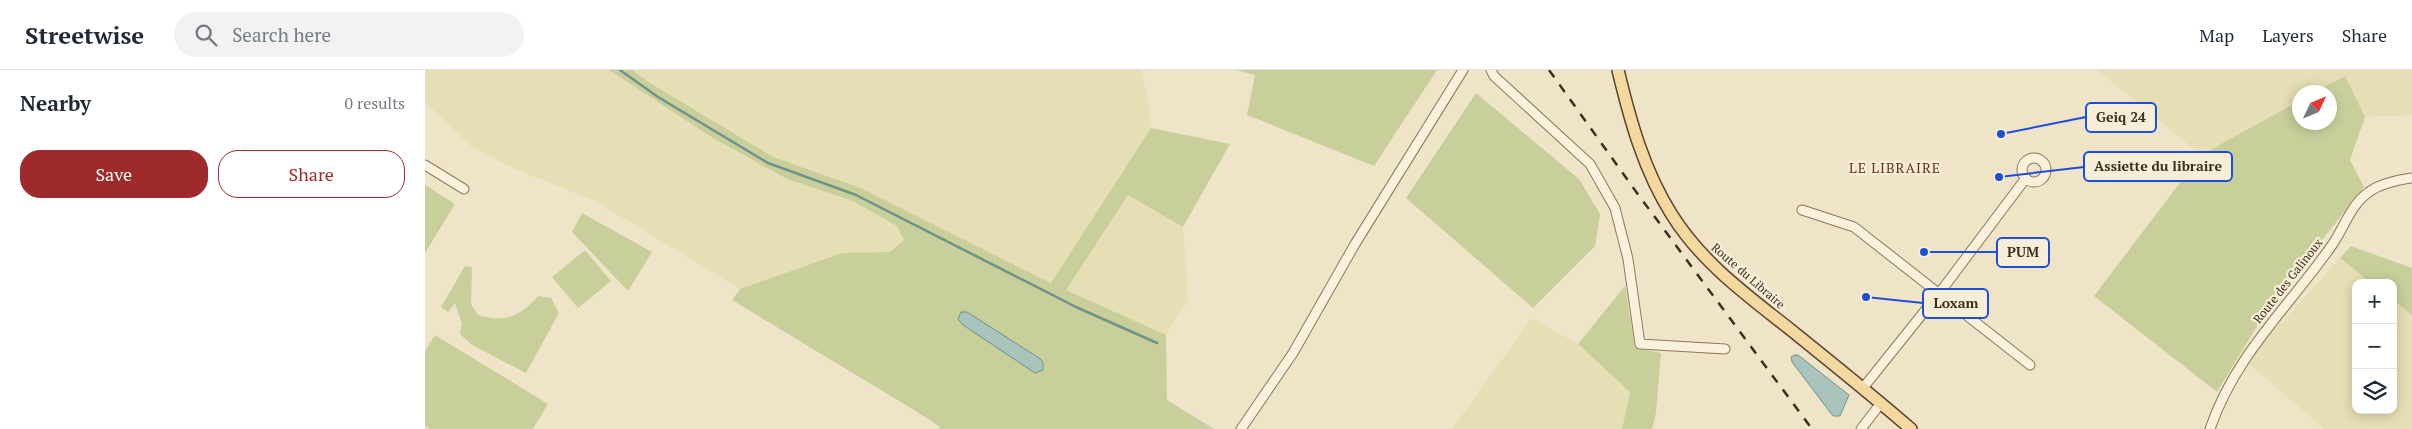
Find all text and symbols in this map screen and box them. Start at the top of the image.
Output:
search box [174,12,524,57]
text: Streetwise [25,19,144,51]
icon: search [192,21,220,49]
text: Search here [232,22,331,47]
text: Map [2199,23,2234,47]
text: Layers [2262,23,2314,47]
text: Share [2342,23,2387,47]
north arrow [2292,85,2337,130]
text: Nearby [20,89,91,117]
text: 0 results [345,92,405,114]
callout: Geiq 24 [2086,103,2156,132]
text: Geiq 24 [2096,107,2146,126]
button: Save [20,150,208,198]
button: Share [218,150,405,198]
callout: Assiette du libraire [2084,152,2232,181]
text: Assiette du libraire [2094,156,2222,175]
district label: LE LIBRAIRE [1849,158,1941,177]
street label: Route des Galinoux [2250,235,2326,326]
callout: PUM [1997,238,2049,267]
street label: Route du Libraire [1709,240,1788,312]
text: PUM [2007,242,2039,261]
map controls [2352,279,2397,414]
button: + [2352,279,2397,324]
callout: Loxam [1923,289,1988,318]
text: Loxam [1934,293,1978,312]
button: − [2352,324,2397,369]
button: layers [2352,369,2397,414]

